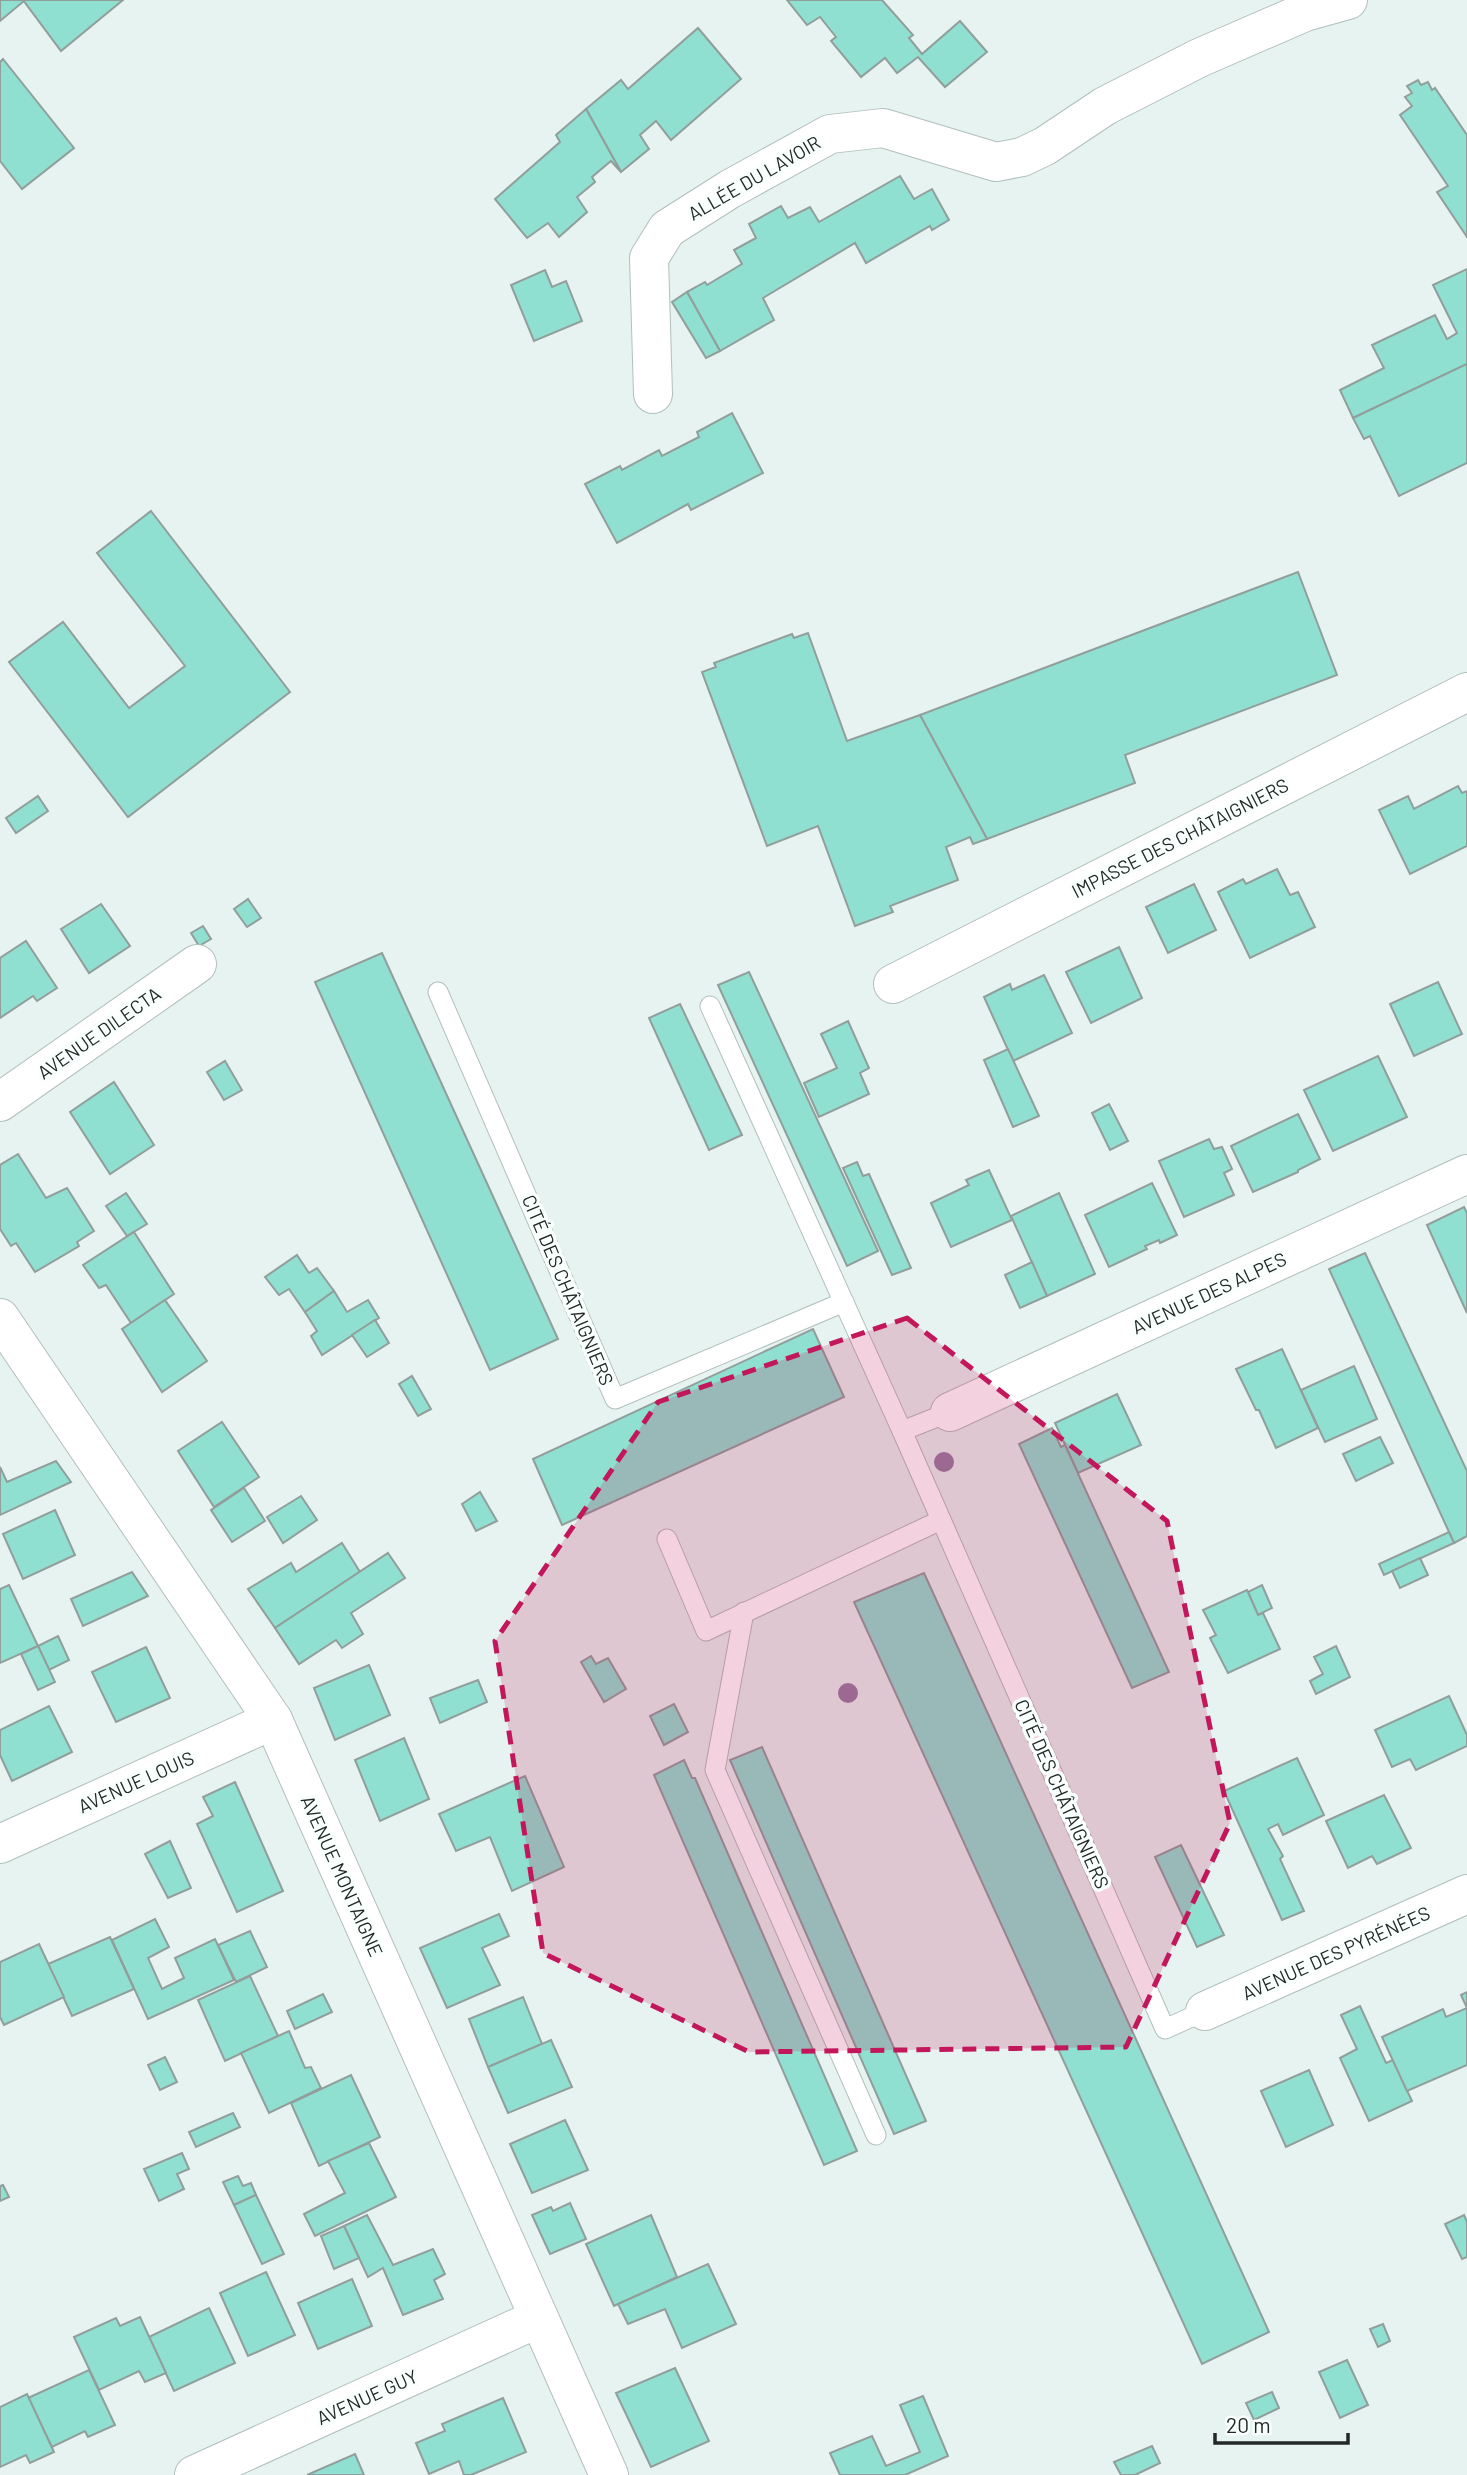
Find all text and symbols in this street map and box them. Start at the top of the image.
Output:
street label: ALLÉE DU LAVOIR [683,130,824,225]
street label: IMPASSE DES CHÂTAIGNIERS [1068,773,1292,902]
street label: AVENUE DILECTA [33,982,165,1084]
street label: CITÉ DES CHÂTAIGNIERS [518,1191,619,1389]
street label: AVENUE DES ALPES [1128,1247,1290,1338]
street label: CITÉ DES CHÂTAIGNIERS [1010,1696,1115,1892]
street label: AVENUE LOUIS [74,1746,197,1817]
street label: AVENUE MONTAIGNE [297,1792,388,1960]
street label: AVENUE DES PYRÉNÉES [1238,1901,1433,2004]
street label: AVENUE GUY [313,2364,421,2429]
scale bar [1215,2402,1348,2446]
text: 20 m [1226,2412,1271,2437]

